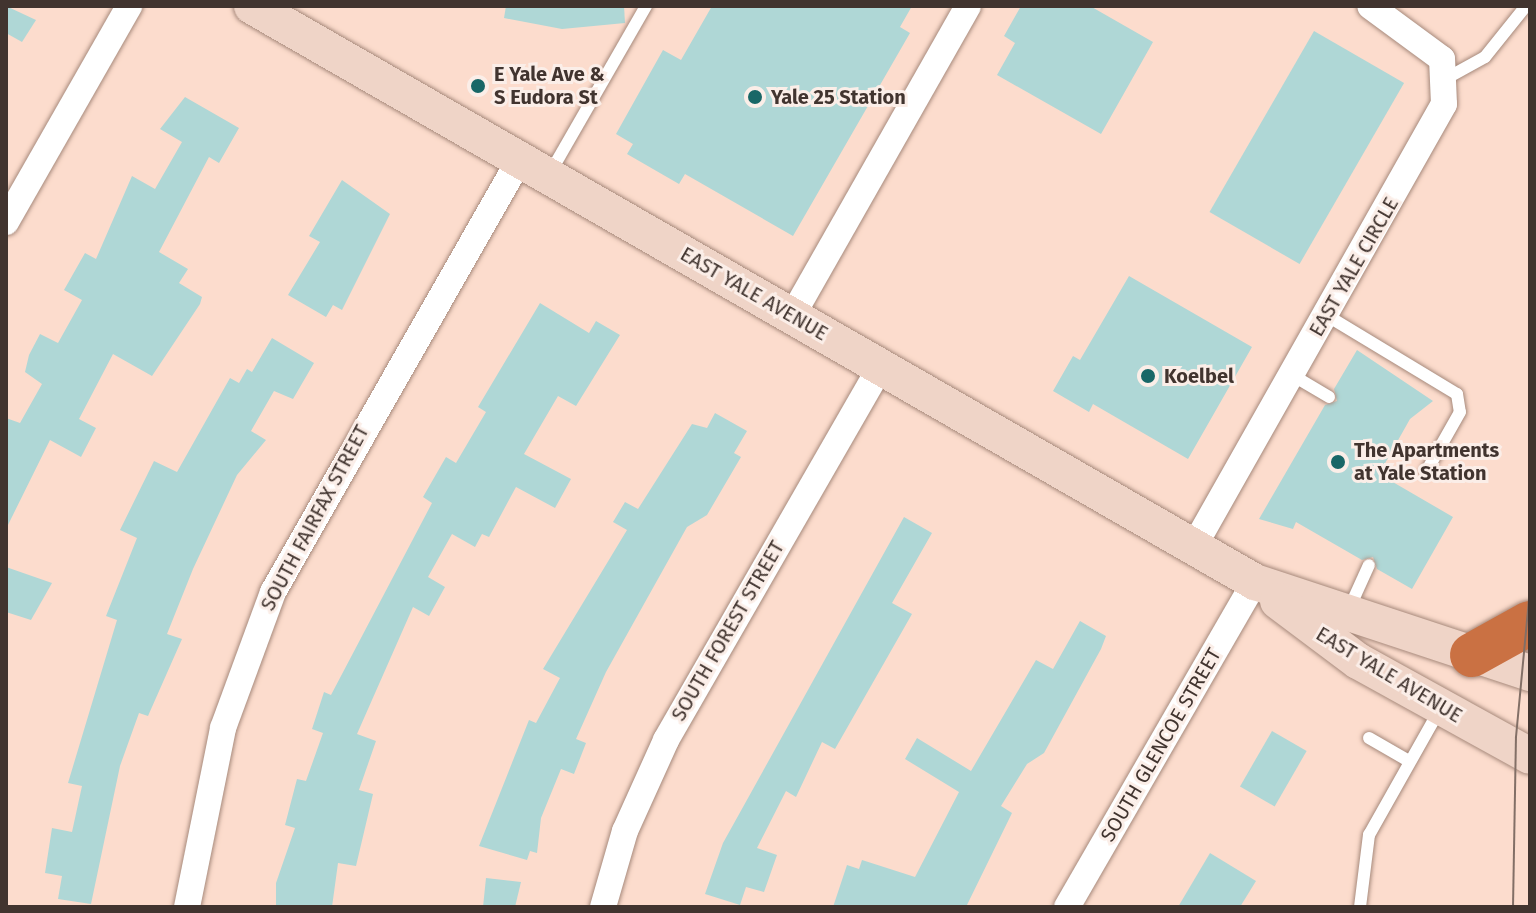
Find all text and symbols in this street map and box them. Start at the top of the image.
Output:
place label: E Yale Ave & S Eudora St [494,62,605,109]
marker: E Yale Ave & S Eudora St [469,77,487,95]
place label: Yale 25 Station [771,85,906,109]
marker: Yale 25 Station [746,88,764,106]
street label: EAST YALE CIRCLE [1304,193,1404,341]
street label: EAST YALE AVENUE [676,242,832,346]
place label: Koelbel [1164,364,1234,388]
marker: Koelbel [1139,367,1157,385]
street label: SOUTH FAIRFAX STREET [256,421,374,615]
place label: The Apartments at Yale Station [1354,438,1499,485]
marker: The Apartments at Yale Station [1329,453,1347,471]
street label: SOUTH FOREST STREET [667,537,789,725]
street label: EAST YALE AVENUE [1312,622,1466,728]
street label: SOUTH GLENCOE STREET [1096,644,1226,846]

